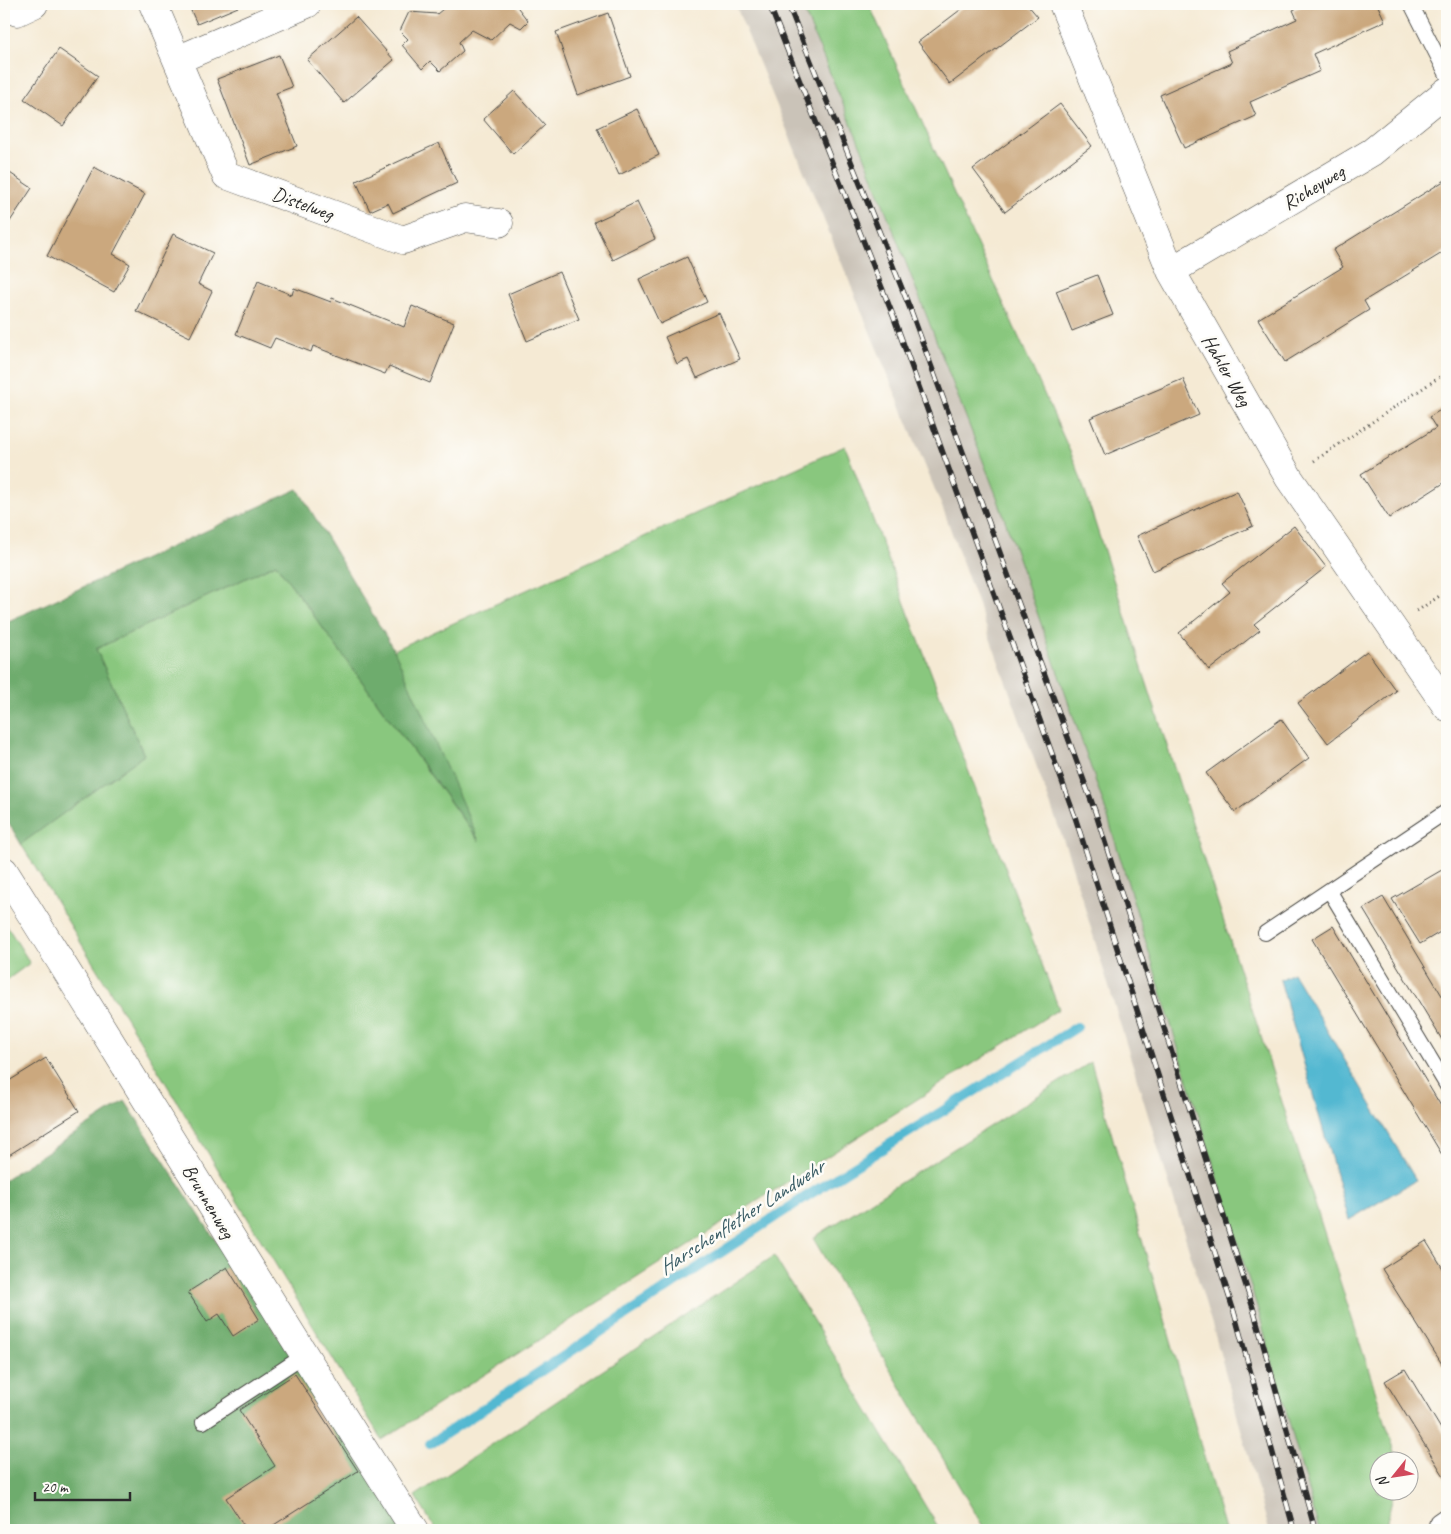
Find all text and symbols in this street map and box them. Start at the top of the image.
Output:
street label: Richeyweg [1278,158,1350,216]
street label: Distelweg [269,181,338,227]
street label: Hahler Weg [1196,330,1258,412]
water label: Harschenflether Landwehr [653,1151,832,1280]
street label: Brunnenweg [177,1159,241,1245]
north arrow [1368,1452,1418,1502]
scale bar [35,1469,130,1501]
text: N [1372,1472,1393,1490]
text: 20 m [42,1478,69,1497]

